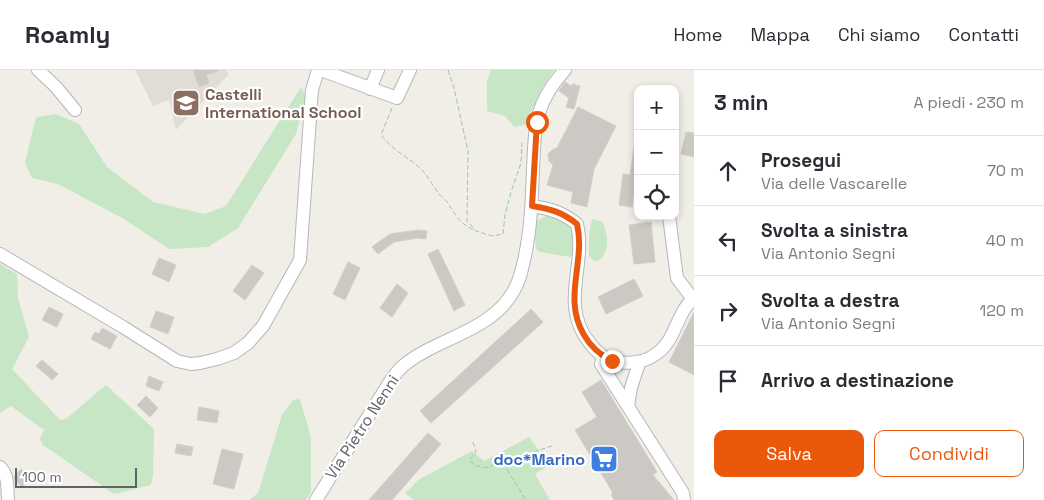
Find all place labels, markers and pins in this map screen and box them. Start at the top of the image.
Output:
place label: Castelli International School [205,84,362,123]
school or university icon: Castelli International School [171,88,201,118]
supermarket icon: doc*Marino [589,444,619,474]
place label: doc*Marino [493,449,585,470]

